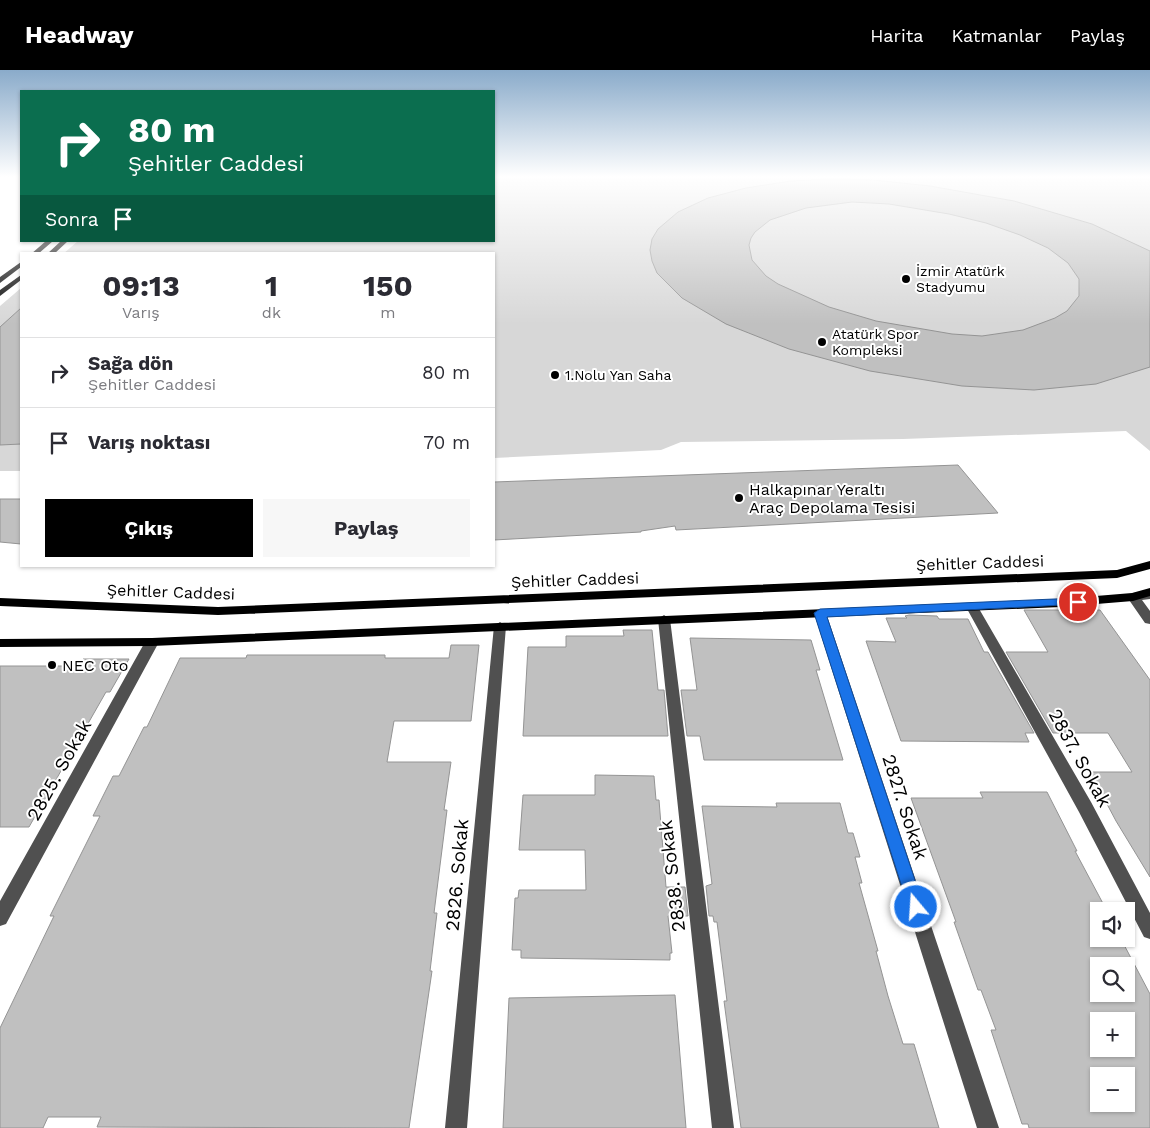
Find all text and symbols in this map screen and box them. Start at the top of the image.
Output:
text: Headway [25,21,134,49]
text: Harita [870,25,923,46]
text: Katmanlar [951,25,1042,46]
text: Paylaş [1070,25,1125,46]
text: 80 m [128,109,215,151]
icon: right [45,110,110,175]
text: Şehitler Caddesi [128,151,304,176]
icon: arrive [109,205,137,233]
text: Sonra [45,208,99,231]
place label: İzmir Atatürk Stadyumu [916,263,1005,295]
text: 09:13 [102,268,180,303]
text: 1 [265,268,278,303]
text: 150 [363,268,413,303]
marker: İzmir Atatürk Stadyumu [900,273,912,285]
text: Varış [122,303,160,322]
text: dk [262,303,281,322]
text: m [380,303,396,322]
place label: Atatürk Spor Kompleksi [832,326,919,358]
marker: Atatürk Spor Kompleksi [816,336,828,348]
text: Sağa dön [88,352,173,375]
icon: right [45,359,73,387]
text: 80 m [422,361,470,384]
place label: 1.Nolu Yan Saha [565,367,671,383]
marker: 1.Nolu Yan Saha [549,369,561,381]
text: Şehitler Caddesi [88,375,216,394]
icon: arrive [45,429,73,457]
text: Varış noktası [88,431,210,454]
text: 70 m [423,431,470,454]
place label: Halkapınar Yeraltı Araç Depolama Tesisi [749,480,915,517]
marker: Halkapınar Yeraltı Araç Depolama Tesisi [733,492,745,504]
button: Çıkış [45,499,253,557]
button: Paylaş [263,499,470,557]
street label: Şehitler Caddesi [916,551,1044,575]
street label: Şehitler Caddesi [511,568,639,592]
street label: Şehitler Caddesi [107,580,235,604]
pin [1057,581,1099,623]
icon: arrive [1064,588,1092,616]
place label: NEC Oto [62,656,128,675]
marker: NEC Oto [46,659,58,671]
street label: 2837. Sokak [1044,705,1117,811]
street label: 2825. Sokak [22,715,96,825]
street label: 2827. Sokak [877,751,933,863]
street label: 2826. Sokak [441,818,473,932]
street label: 2838. Sokak [654,819,690,933]
position arrow [889,880,941,932]
map controls [1090,902,1135,1112]
button: sound [1090,902,1135,947]
button: search [1090,957,1135,1002]
button: + [1090,1012,1135,1057]
button: − [1090,1067,1135,1112]

